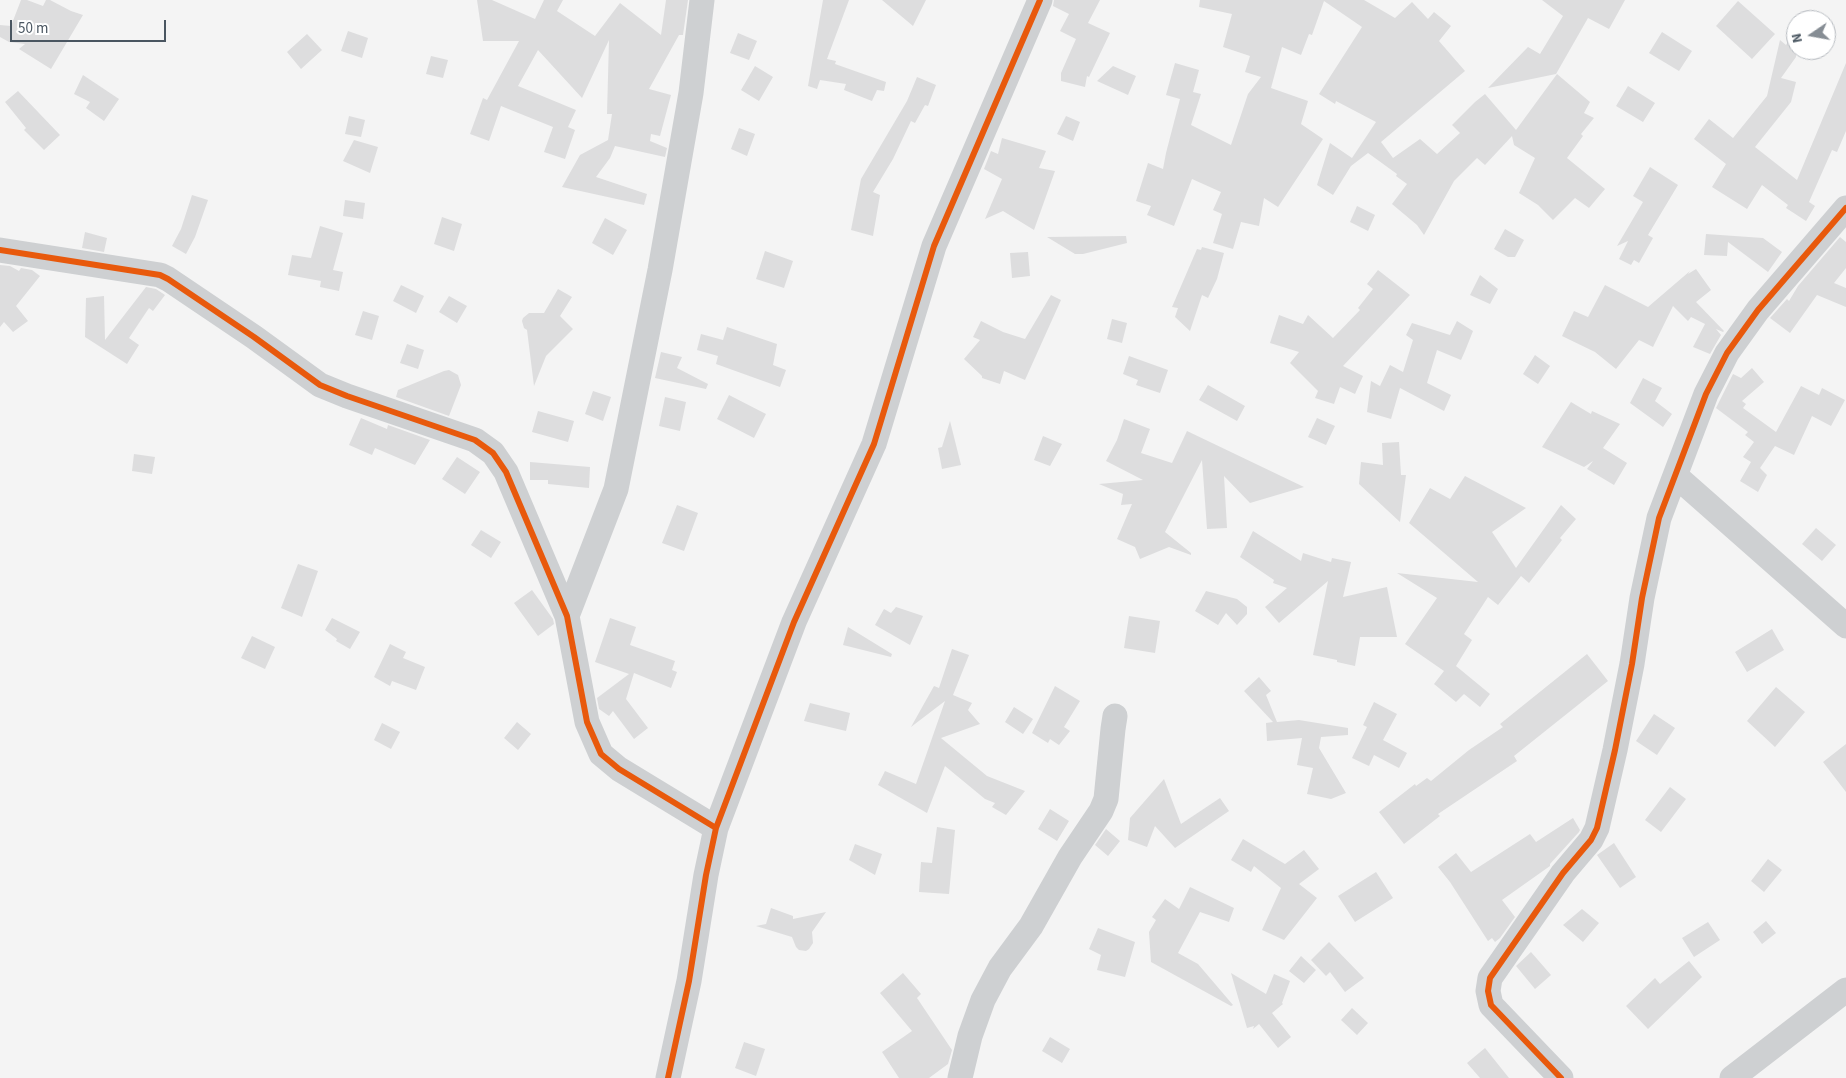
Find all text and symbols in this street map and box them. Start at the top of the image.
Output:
scale bar [12,10,169,42]
north arrow [1786,10,1836,60]
text: 50 m [18,18,48,39]
text: N [1787,31,1808,45]

